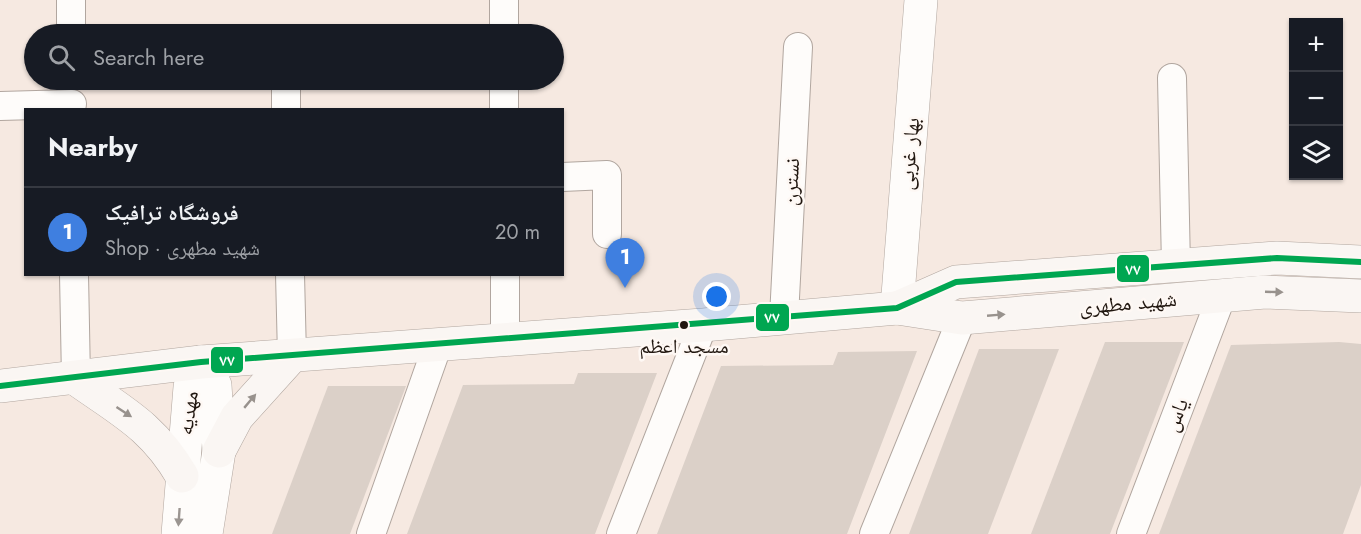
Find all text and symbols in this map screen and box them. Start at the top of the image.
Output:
map controls [1289,18,1343,180]
button: + [1289,18,1343,72]
search box [24,24,564,90]
icon: search [45,41,78,74]
text: Search here [93,41,204,73]
button: − [1289,72,1343,126]
street label: بهار غربی [891,116,927,192]
button: layers [1289,126,1343,180]
text: Nearby [48,128,137,166]
street label: نسترن [775,157,807,207]
text: فروشگاه ترافیک [105,196,239,228]
text: 1 [62,218,73,247]
text: 20 m [495,218,540,247]
text: Shop · شهید مطهری [105,234,260,263]
pin: 1 [606,238,644,288]
line badge: ۷۷ [1116,254,1150,283]
text: ۷۷ [1125,258,1141,281]
your location [702,282,731,311]
street label: شهید مطهری [1078,284,1178,322]
one-way arrow [1265,287,1284,297]
line badge: ۷۷ [755,303,790,332]
text: ۷۷ [764,306,780,329]
one-way arrow [987,310,1006,320]
marker: مسجد اعظم [678,319,690,331]
place label: مسجد اعظم [639,332,729,361]
line badge: ۷۷ [210,346,244,374]
text: ۷۷ [219,349,235,372]
street label: مهدیه [170,389,206,437]
one-way arrow [243,394,256,409]
street label: یاس [1156,394,1196,436]
one-way arrow [116,406,132,417]
one-way arrow [175,508,184,527]

